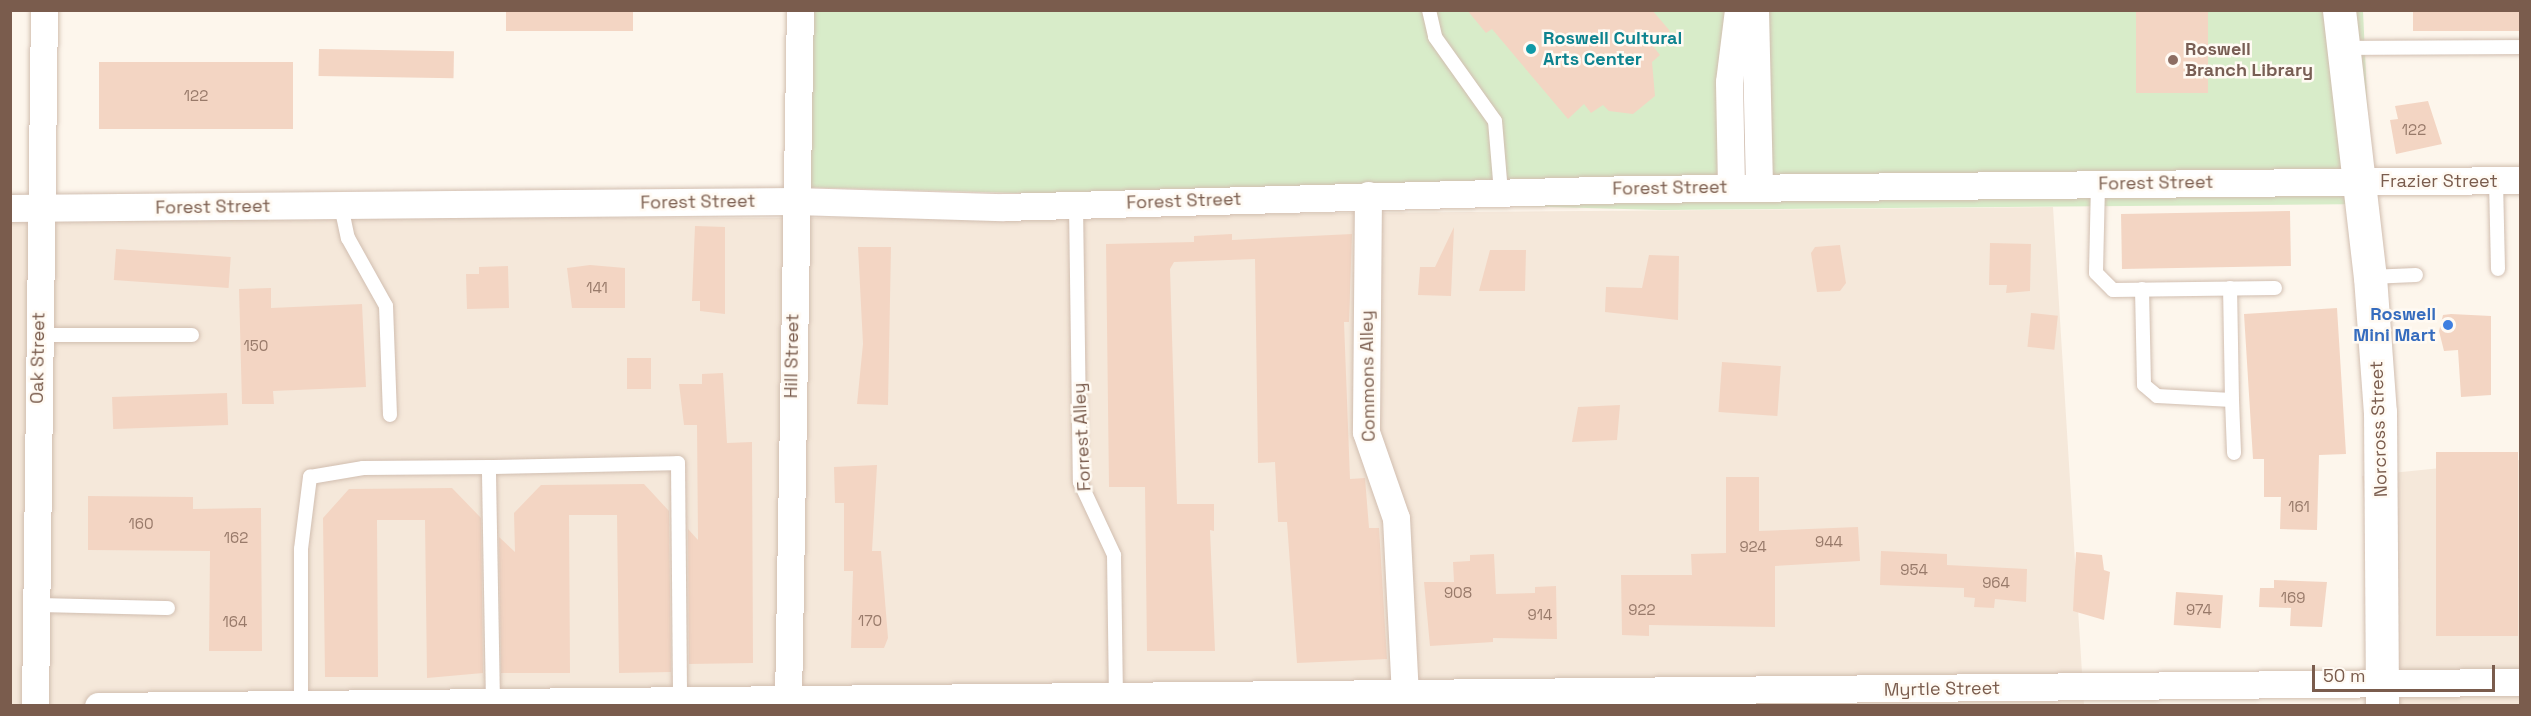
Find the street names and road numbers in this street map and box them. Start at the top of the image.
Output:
street label: Frazier Street [2380,170,2498,192]
street label: Forest Street [2098,171,2214,195]
street label: Forest Street [1612,176,1728,200]
street label: Forest Street [1126,188,1242,214]
street label: Forest Street [640,190,756,214]
street label: Forest Street [155,195,271,219]
street label: Commons Alley [1356,310,1380,442]
street label: Oak Street [26,312,50,404]
street label: Hill Street [780,313,804,399]
street label: Norcross Street [2366,360,2392,498]
street label: Forrest Alley [1068,382,1096,492]
street label: Myrtle Street [1884,677,2000,701]

